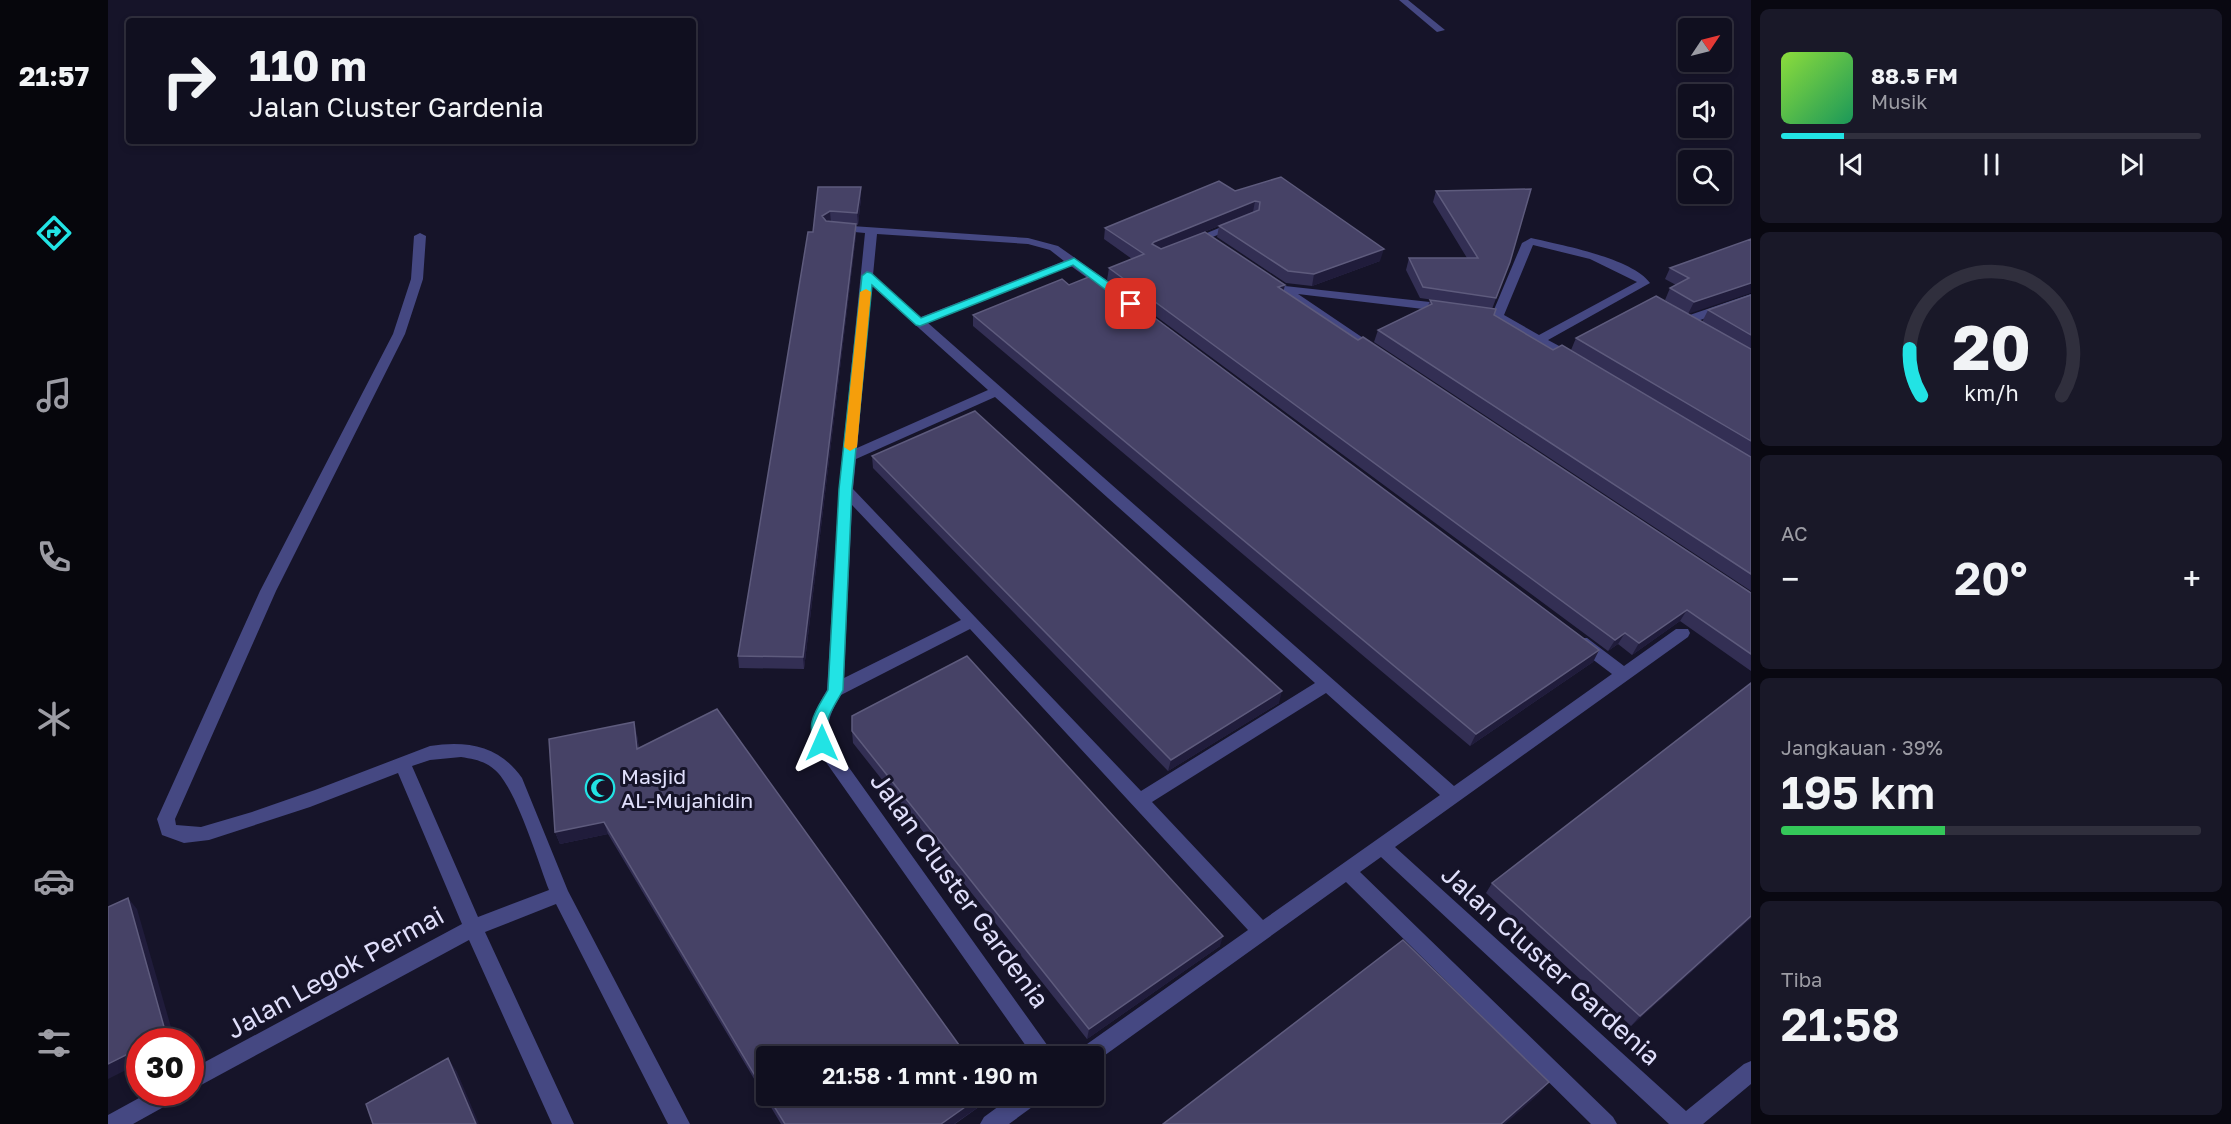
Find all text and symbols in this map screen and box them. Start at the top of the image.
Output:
north arrow [1678,18,1732,72]
map controls [1678,18,1732,204]
text: 110 m [249,40,367,90]
icon: right [150,42,228,120]
text: 21:57 [19,60,89,92]
text: 88.5 FM [1871,62,1958,89]
button: sound [1678,84,1732,138]
text: Musik [1871,89,1928,113]
text: Jalan Cluster Gardenia [249,91,544,123]
icon: previous [1835,148,1868,181]
icon: pause [1975,148,2008,181]
icon: next [2115,148,2148,181]
button: search [1678,150,1732,204]
icon: directions [33,212,75,254]
pin [1105,278,1156,329]
icon: arrive [1114,287,1147,320]
text: 20 [1952,309,2030,384]
icon: music [33,374,75,416]
text: km/h [1964,380,2018,406]
text: AC [1781,521,1808,545]
icon: phone [33,536,75,578]
text: 20° [1954,551,2028,605]
text: − [1781,559,1799,598]
text: + [2183,559,2201,598]
icon: climate [33,698,75,740]
position arrow [790,711,854,775]
text: Jangkauan · 39% [1781,735,1943,759]
place label: Masjid AL-Mujahidin [621,763,753,813]
text: 195 km [1781,765,1935,819]
street label: Jalan Cluster Gardenia [864,766,1056,1014]
mosque icon: Masjid AL-Mujahidin [584,772,616,804]
street label: Jalan Cluster Gardenia [1435,859,1667,1071]
icon: car [33,860,75,902]
street label: Jalan Legok Permai [221,899,449,1045]
text: Tiba [1781,967,1822,991]
text: 21:58 [1781,997,1900,1051]
icon: filters [33,1022,75,1064]
speed limit sign: 30 [126,1028,204,1106]
text: 21:58 · 1 mnt · 190 m [822,1062,1038,1089]

